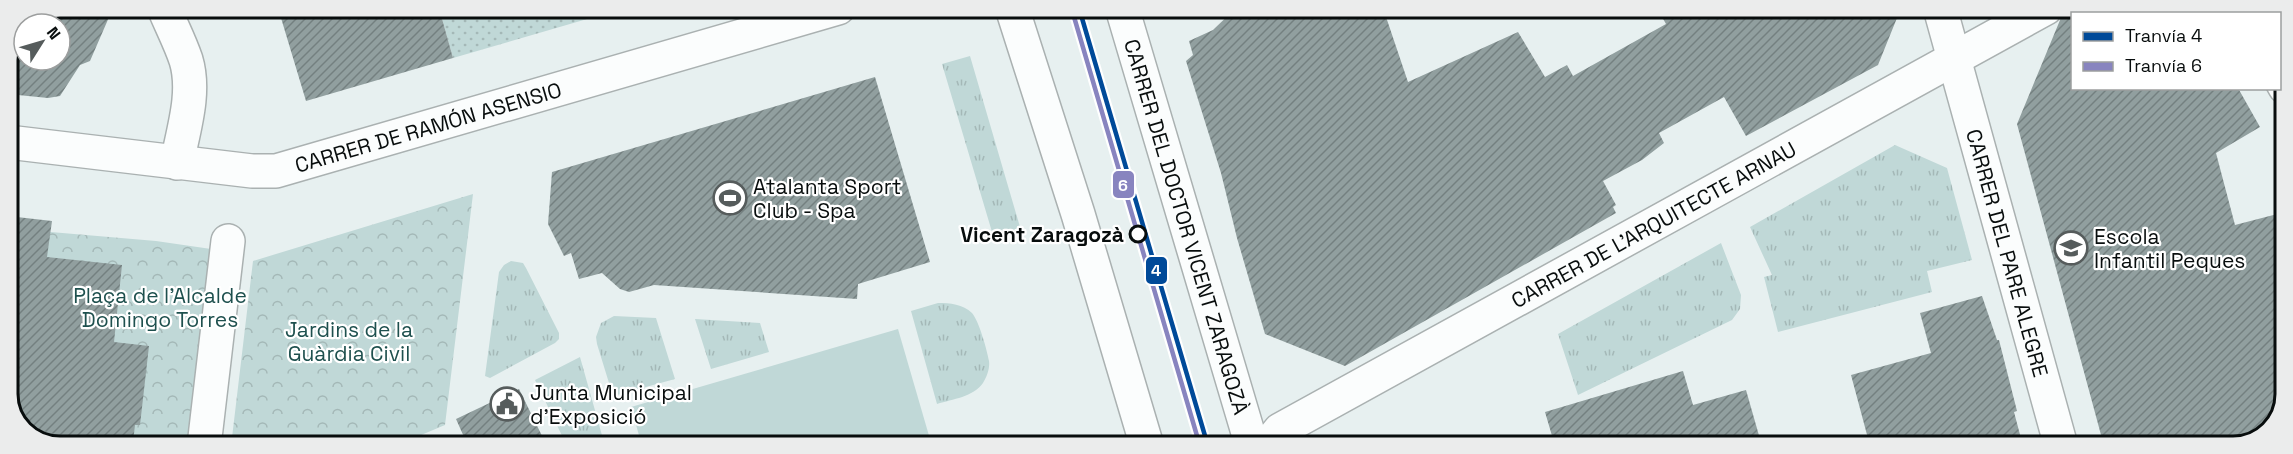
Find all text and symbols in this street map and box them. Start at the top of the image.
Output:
north arrow [12,12,72,72]
legend [2071,12,2281,90]
text: N [42,23,65,44]
text: Tranvía 4 [2125,24,2202,47]
street label: CARRER DEL DOCTOR VICENT ZARAGOZÀ [1118,36,1255,417]
text: Tranvía 6 [2125,54,2202,77]
street label: CARRER DE RAMÓN ASENSIO [291,75,565,178]
street label: CARRER DEL PARE ALEGRE [1961,126,2055,380]
street label: CARRER DE L'ARQUITECTE ARNAU [1506,135,1801,314]
line badge: 6 [1112,170,1135,199]
place label: Atalanta Sport Club - Spa [753,173,901,224]
text: 6 [1118,175,1128,196]
sports icon: Atalanta Sport Club - Spa [712,180,748,216]
place label: Vicent Zaragozà [960,221,1124,248]
place label: Escola Infantil Peques [2094,223,2245,274]
marker: Vicent Zaragozà [1129,225,1147,243]
school or university icon: Escola Infantil Peques [2053,230,2089,266]
line badge: 4 [1145,256,1168,285]
text: 4 [1151,260,1161,281]
park label: Plaça de l'Alcalde Domingo Torres [73,282,247,333]
park label: Jardins de la Guàrdia Civil [285,316,413,367]
place label: Junta Municipal d'Exposició [530,379,692,430]
public building icon: Junta Municipal d'Exposició [489,386,525,422]

